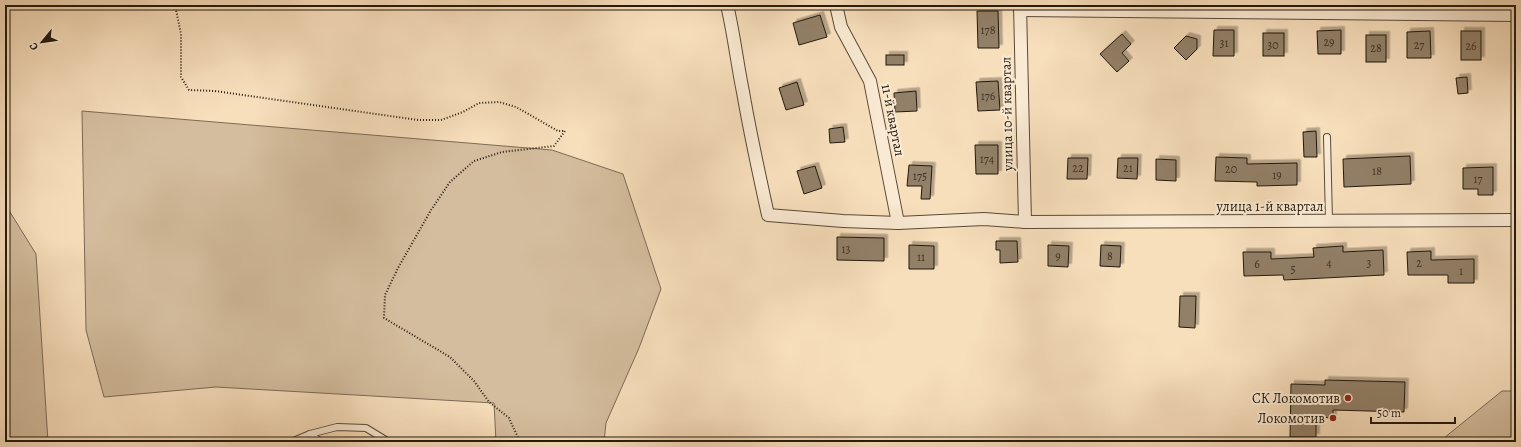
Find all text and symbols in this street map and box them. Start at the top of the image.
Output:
north arrow [22,22,62,62]
house number: 178 [981,22,996,38]
house number: 29 [1323,34,1335,50]
house number: 31 [1219,35,1229,51]
house number: 30 [1267,37,1279,53]
house number: 27 [1414,37,1425,53]
house number: 26 [1465,38,1477,54]
text: С [25,40,42,53]
house number: 28 [1370,40,1382,56]
street label: улица 10-й квартал [997,57,1018,172]
street label: 11-й квартал [877,82,909,158]
house number: 176 [981,88,996,104]
house number: 174 [980,151,995,167]
house number: 22 [1072,160,1084,176]
house number: 21 [1123,160,1133,176]
house number: 20 [1225,161,1237,177]
house number: 18 [1372,163,1382,179]
house number: 19 [1272,167,1282,183]
house number: 175 [913,168,927,184]
house number: 17 [1473,171,1484,187]
street label: улица 1-й квартал [1216,197,1324,216]
house number: 13 [841,241,851,257]
house number: 9 [1055,248,1061,264]
house number: 8 [1107,248,1113,264]
house number: 11 [917,249,925,265]
house number: 4 [1326,255,1332,271]
house number: 3 [1367,255,1372,271]
house number: 2 [1416,255,1422,271]
house number: 6 [1254,256,1260,272]
house number: 5 [1290,261,1296,277]
house number: 1 [1459,263,1463,279]
place label: СК Локомотив [1252,389,1340,408]
marker: СК Локомотив [1343,393,1353,403]
scale bar [1371,399,1455,425]
text: 50 m [1377,405,1401,421]
place label: Локомотив [1257,409,1325,428]
marker: Локомотив [1328,413,1338,423]

